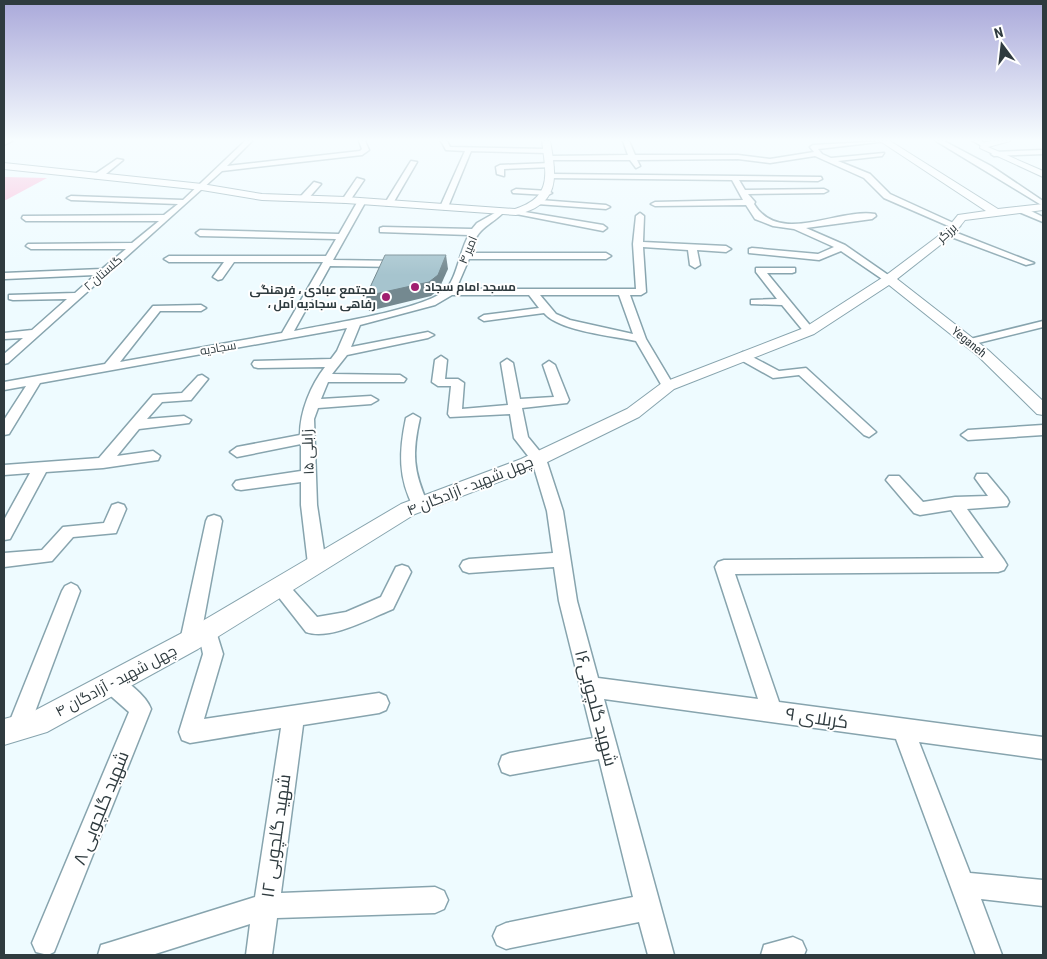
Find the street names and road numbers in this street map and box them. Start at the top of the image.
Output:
street label: برزگر [934,221,960,246]
street label: امیر ۴ [456,234,480,266]
street label: گلستان ۲ [81,253,125,293]
street label: Yeganeh [949,324,989,360]
street label: سجادیه [199,338,237,358]
street label: زابلی ۱۵ [298,429,319,475]
street label: چهل شهید - آزادگان ۴ [404,452,536,521]
street label: چهل شهید - آزادگان ۴ [52,641,180,721]
street label: شهید گلچوبی۱۶ [569,647,622,769]
street label: کربلای ۹ [784,703,850,733]
street label: شهید گلچوبی ۸ [68,748,135,869]
street label: شهید گلچوبی ۱۲ [256,773,297,899]

